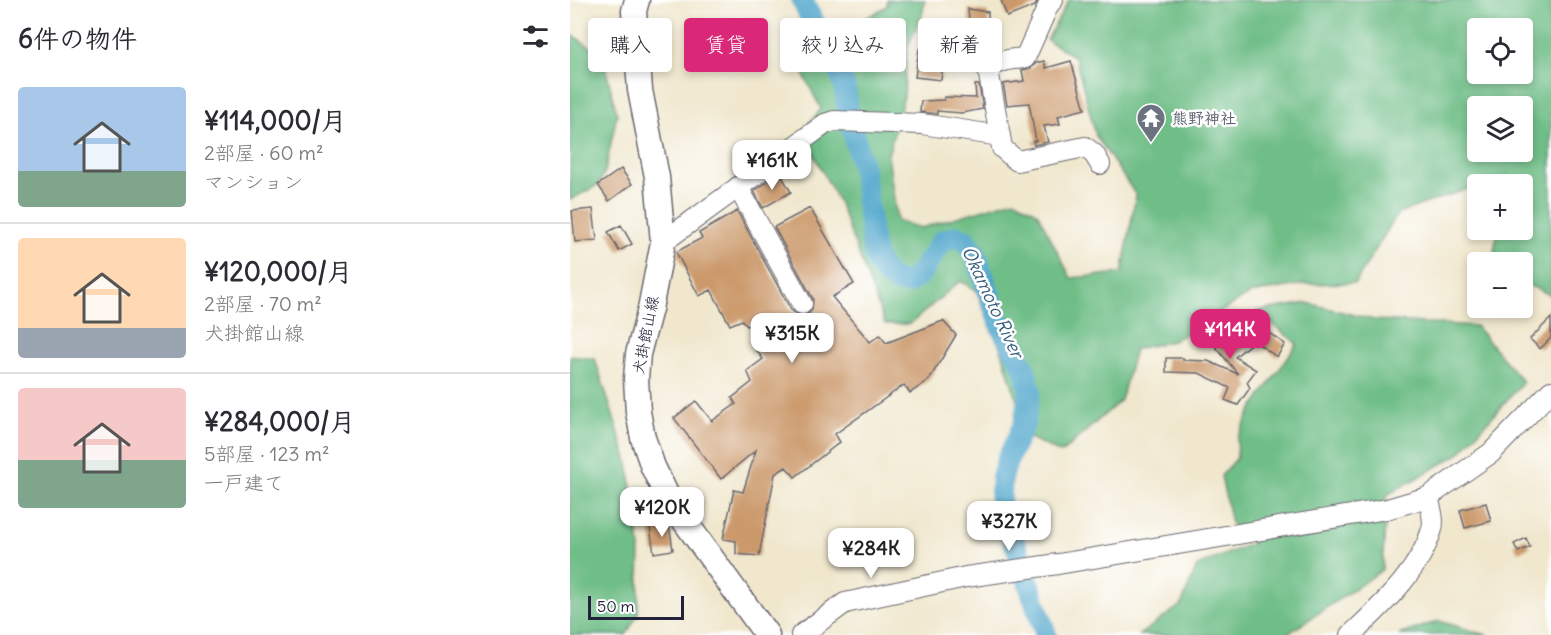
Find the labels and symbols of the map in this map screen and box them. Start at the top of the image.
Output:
temple icon: 熊野神社 [1135,102,1167,144]
place label: 熊野神社 [1172,108,1236,128]
pin: ¥161K [730,140,814,191]
water label: Okamoto River [957,242,1030,364]
street label: 犬掛館山線 [628,294,662,376]
pin: ¥114K [1188,309,1272,360]
pin: ¥315K [750,313,834,364]
pin: ¥120K [620,487,704,538]
pin: ¥327K [967,501,1051,552]
pin: ¥284K [829,528,913,579]
scale bar [588,593,684,620]

